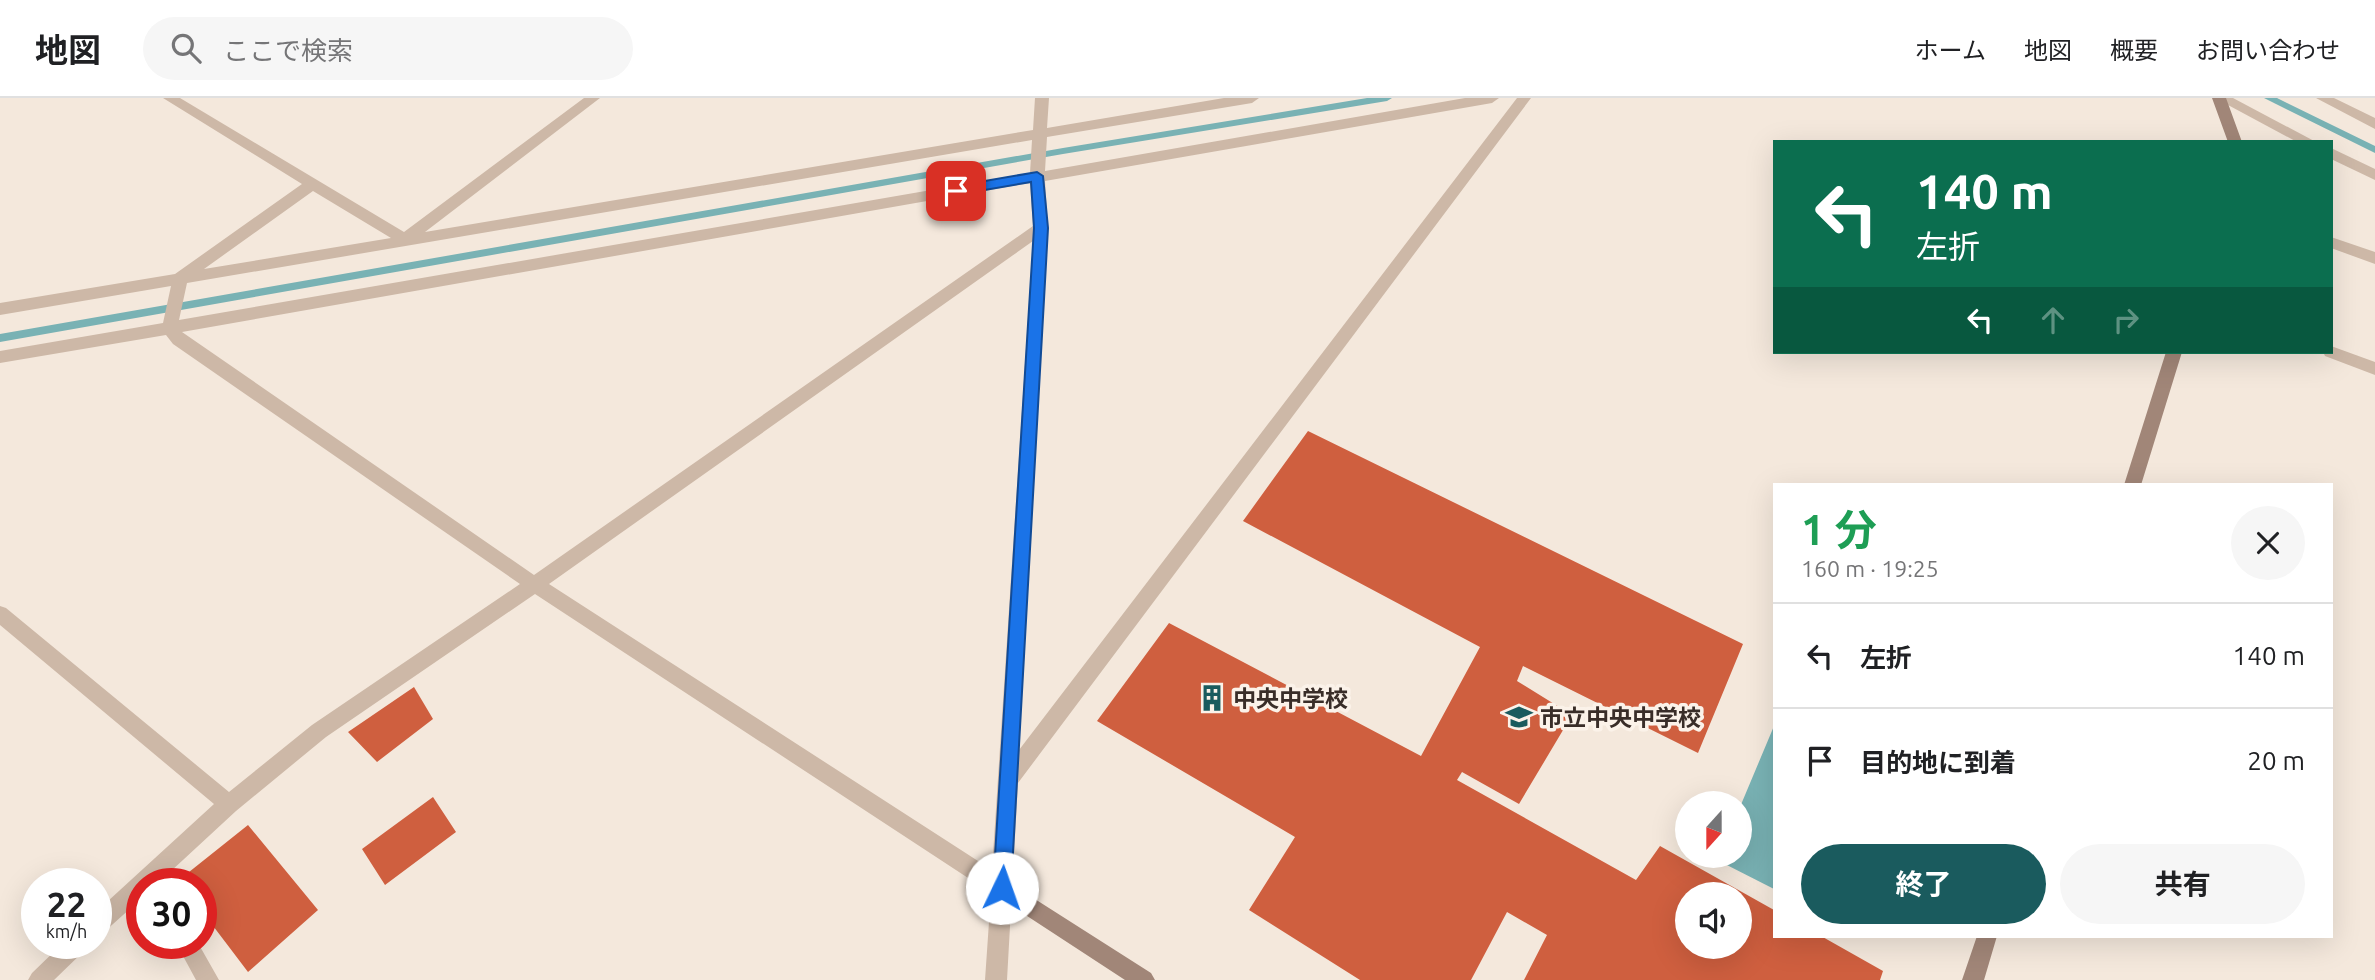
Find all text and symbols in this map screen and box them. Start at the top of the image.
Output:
search box [143,17,633,80]
icon: search [167,29,205,67]
text: 地図 [35,31,101,68]
text: ここで検索 [223,36,353,65]
text: ホーム [1915,37,1986,64]
text: 地図 [2024,37,2072,64]
text: 概要 [2110,37,2158,64]
text: お問い合わせ [2196,37,2340,64]
pin [926,161,986,221]
text: 140 m [1916,163,2053,218]
icon: left [1801,168,1892,259]
icon: arrive [937,172,975,210]
text: 左折 [1916,228,1980,264]
icon: left [1961,301,1999,339]
icon: ahead [2034,301,2072,339]
icon: right [2107,301,2145,339]
text: 1 分 [1801,506,1877,553]
button: close [2231,506,2305,580]
text: 160 m · 19:25 [1801,556,1939,581]
icon: left [1801,637,1839,675]
text: 140 m [2233,641,2305,670]
text: 左折 [1860,643,1912,672]
building icon: 中央中学校 [1197,683,1227,713]
place label: 中央中学校 [1233,686,1348,711]
school or university icon: 市立中央中学校 [1504,702,1534,732]
place label: 市立中央中学校 [1540,705,1701,730]
icon: arrive [1801,742,1839,780]
text: 20 m [2247,746,2305,775]
text: 目的地に到着 [1860,748,2016,777]
north arrow [1675,791,1752,868]
map controls [1675,791,1752,959]
button: 終了 [1801,844,2046,924]
button: 共有 [2060,844,2305,924]
position arrow [965,851,1039,925]
speed limit sign: 30 [126,868,217,959]
button: sound [1675,882,1752,959]
text: 22 [47,884,86,924]
text: km/h [46,921,87,941]

